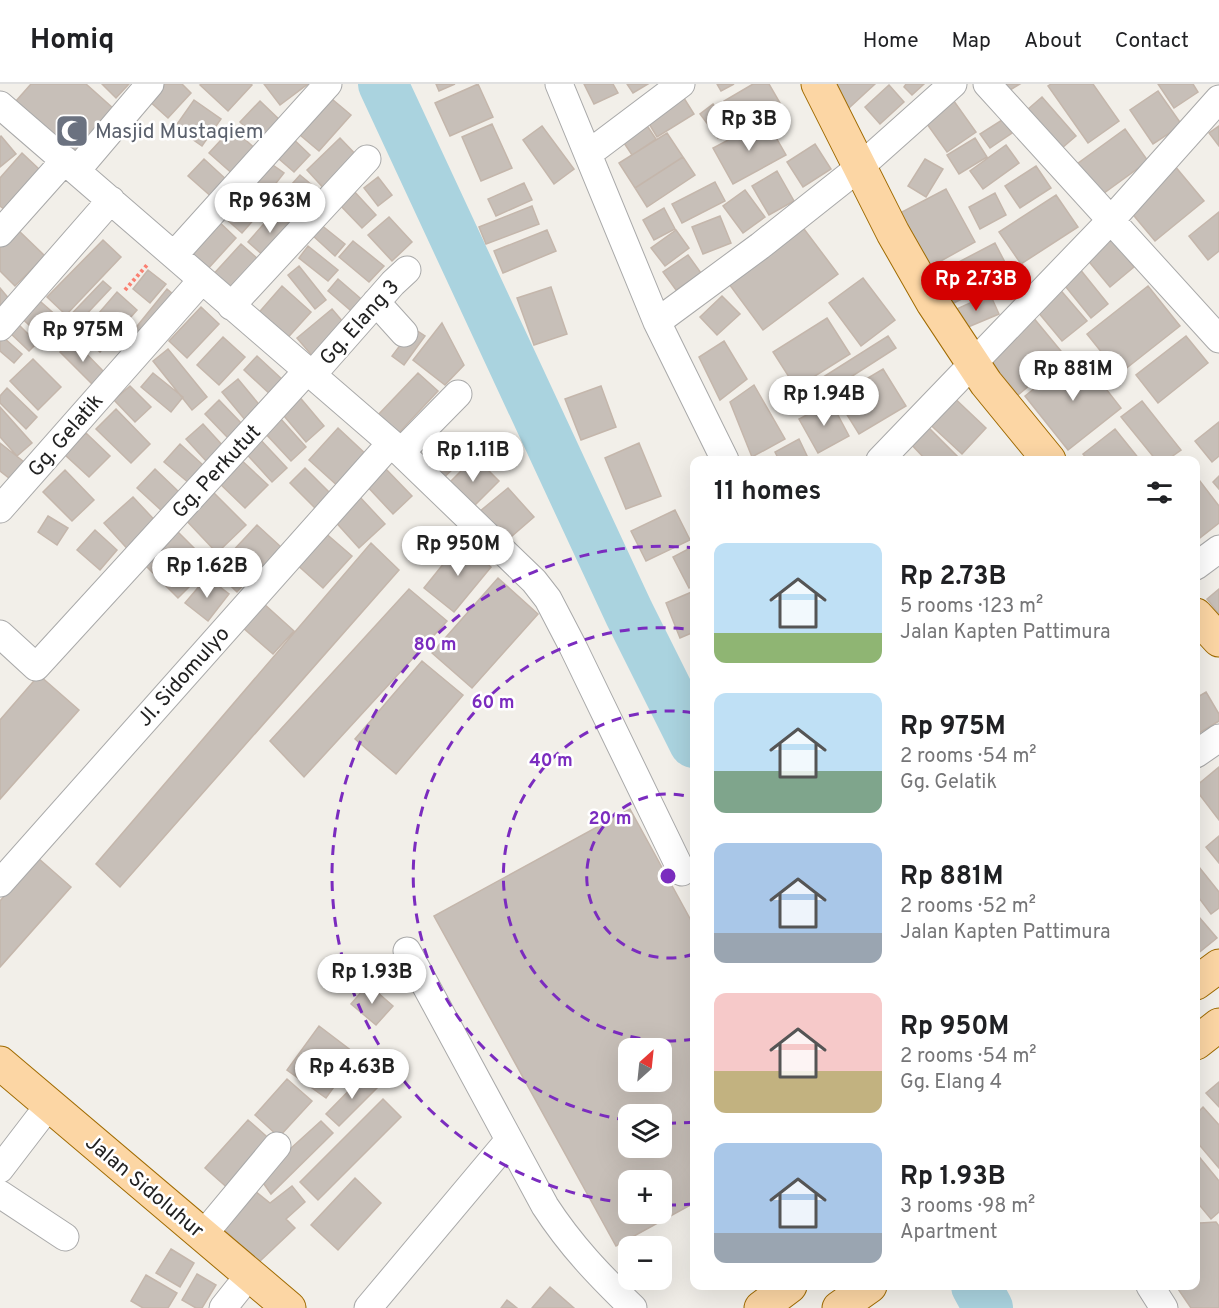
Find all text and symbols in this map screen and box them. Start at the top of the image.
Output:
text: Homiq [30,23,114,59]
text: Home [863,28,919,55]
text: Map [952,28,991,55]
text: About [1024,28,1082,55]
text: Contact [1115,28,1189,55]
pin: Rp 3B [707,101,791,152]
text: Rp 3B [721,107,777,133]
mosque icon: Masjid Mustaqiem [54,113,90,149]
place label: Masjid Mustaqiem [95,119,263,146]
pin: Rp 963M [215,183,325,234]
text: Rp 963M [228,189,312,215]
pin: Rp 2.73B [914,261,1038,312]
text: Rp 2.73B [935,267,1017,293]
street label: Gg. Elang 3 [314,274,406,372]
pin: Rp 975M [28,312,138,363]
text: Rp 975M [42,318,124,344]
pin: Rp 881M [1018,351,1128,402]
text: Rp 881M [1033,357,1113,383]
pin: Rp 1.94B [762,376,886,427]
text: Rp 1.94B [783,382,865,408]
street label: Gg. Gelatik [23,389,110,483]
street label: Gg. Perkutut [167,419,267,525]
pin: Rp 1.11B [411,432,535,483]
text: Rp 1.11B [436,438,510,464]
text: 11 homes [714,476,821,509]
icon: filters [1143,476,1176,509]
pin: Rp 950M [403,526,513,577]
text: Rp 950M [416,532,500,558]
pin: Rp 1.62B [145,548,269,599]
text: Rp 1.62B [166,554,248,580]
text: Rp 2.73B [900,561,1006,594]
icon: home [762,567,834,639]
text: 5 rooms · 123 m² [900,594,1043,620]
text: Jalan Kapten Pattimura [900,620,1111,646]
street label: Jl. Sidomulyo [132,621,236,733]
text: 80 m [413,634,457,657]
text: 60 m [471,692,515,715]
text: Rp 975M [900,711,1006,744]
icon: home [762,717,834,789]
text: 2 rooms · 54 m² [900,744,1037,770]
text: 40 m [529,750,573,773]
text: Gg. Gelatik [900,770,997,796]
text: 20 m [588,808,632,831]
text: Rp 881M [900,861,1004,894]
centre of rings [658,866,678,886]
icon: home [762,867,834,939]
text: 2 rooms · 52 m² [900,894,1036,920]
text: Jalan Kapten Pattimura [900,920,1111,946]
pin: Rp 1.93B [310,954,434,1005]
text: Rp 1.93B [331,960,413,986]
text: Rp 950M [900,1011,1009,1044]
icon: home [762,1017,834,1089]
north arrow [618,1038,672,1092]
map controls [618,1038,672,1290]
text: 2 rooms · 54 m² [900,1044,1037,1070]
pin: Rp 4.63B [290,1049,414,1100]
text: Rp 4.63B [309,1055,395,1081]
text: Gg. Elang 4 [900,1070,1002,1096]
button: layers [618,1104,672,1158]
street label: Jalan Sidoluhur [79,1130,209,1245]
text: Rp 1.93B [900,1161,1006,1194]
icon: home [762,1167,834,1239]
button: + [618,1170,672,1224]
text: 3 rooms · 98 m² [900,1194,1035,1220]
text: Apartment [900,1220,998,1246]
button: − [618,1236,672,1290]

